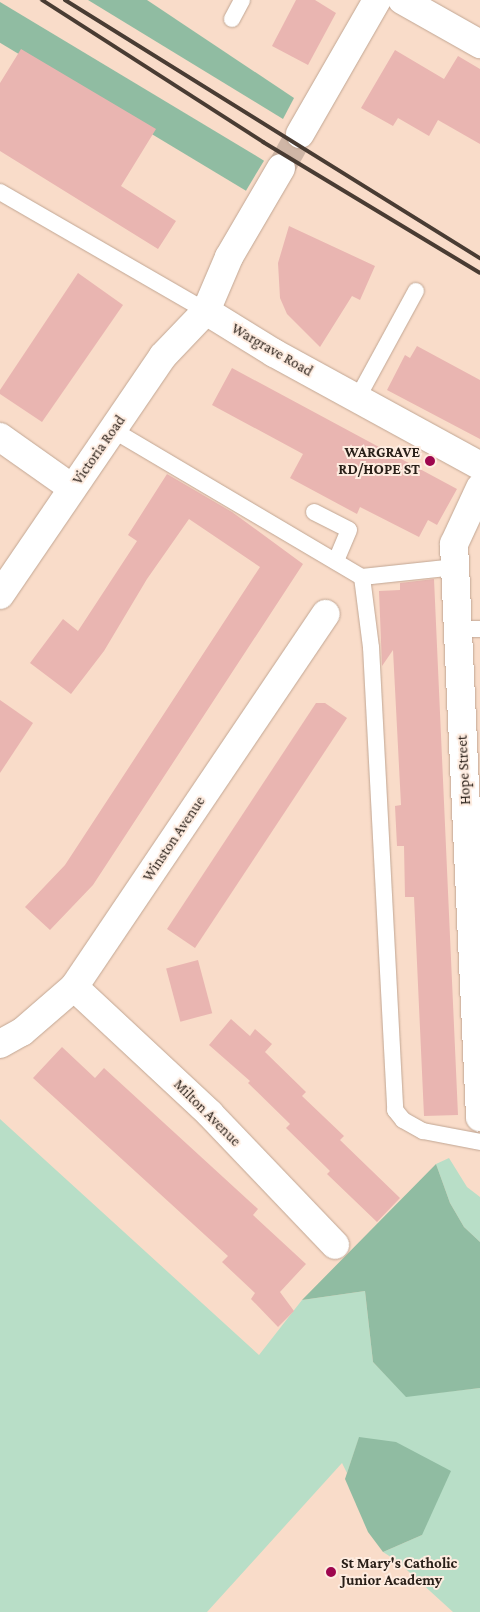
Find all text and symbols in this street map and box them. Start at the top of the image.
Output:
street label: Wargrave Road [228,319,316,381]
street label: Victoria Road [69,412,129,488]
place label: WARGRAVE RD/HOPE ST [338,443,420,478]
marker: WARGRAVE RD/HOPE ST [424,455,436,467]
street label: Hope Street [453,735,475,805]
street label: Winston Avenue [139,793,209,885]
street label: Milton Avenue [170,1076,244,1150]
place label: St Mary's Catholic Junior Academy [341,1554,457,1589]
marker: St Mary's Catholic Junior Academy [325,1566,337,1578]

